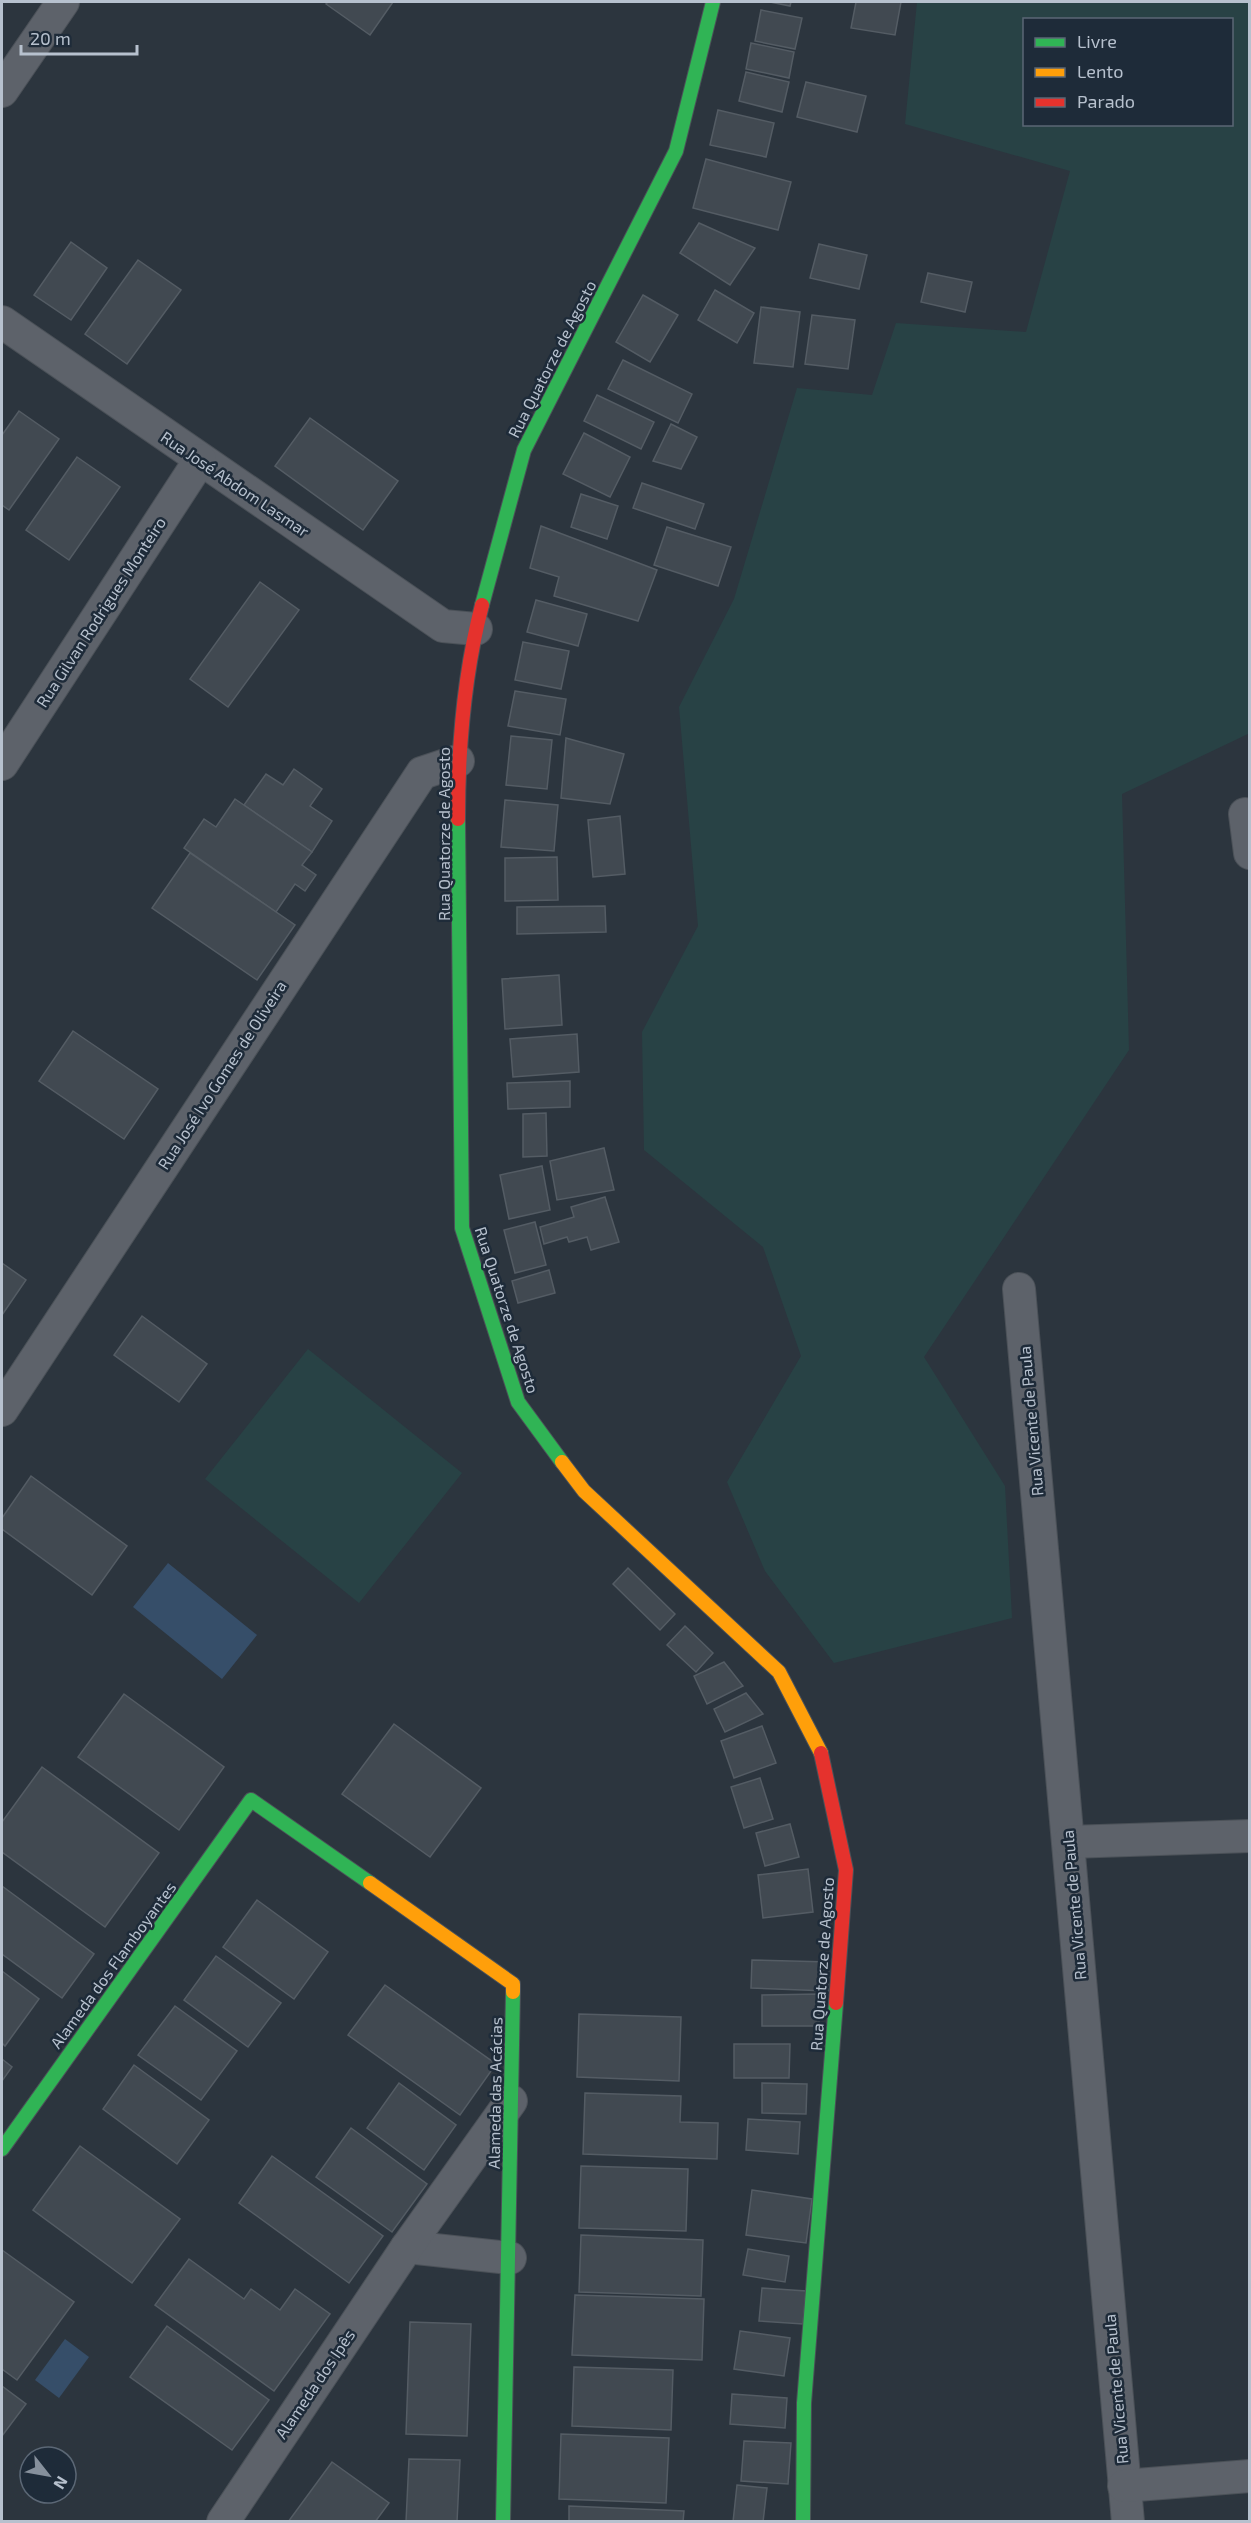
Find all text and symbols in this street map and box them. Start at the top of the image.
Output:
scale bar [21,18,136,56]
legend [1023,18,1233,126]
text: 20 m [30,27,71,49]
text: Livre [1077,30,1117,52]
text: Lento [1077,60,1123,82]
text: Parado [1077,90,1135,112]
street label: Rua Quatorze de Agosto [504,277,600,441]
street label: Rua José Abdom Lasmar [158,427,314,541]
street label: Rua Gilvan Rodrigues Monteiro [32,513,169,710]
street label: Rua Quatorze de Agosto [434,747,454,921]
street label: Rua José Ivo Gomes de Oliveira [153,977,290,1173]
street label: Rua Quatorze de Agosto [471,1224,543,1396]
street label: Rua Vicente de Paula [1014,1345,1047,1497]
street label: Rua Vicente de Paula [1057,1829,1090,1981]
street label: Rua Quatorze de Agosto [806,1876,838,2052]
street label: Alameda dos Flamboyantes [46,1878,179,2052]
street label: Alameda das Acácias [484,2017,505,2169]
street label: Rua Vicente de Paula [1099,2313,1132,2465]
street label: Alameda dos Ipês [271,2325,358,2442]
north arrow [18,2445,78,2505]
text: N [50,2473,72,2493]

